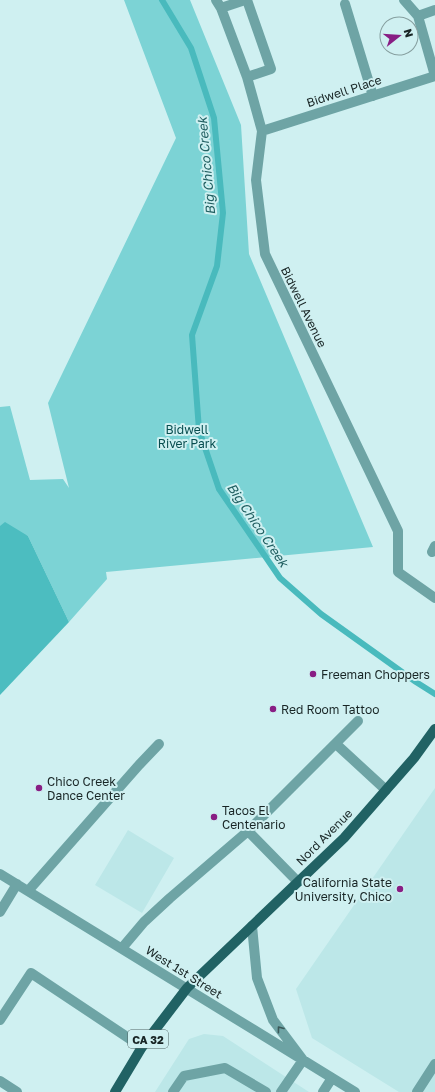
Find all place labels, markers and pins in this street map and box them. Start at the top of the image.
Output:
place label: Freeman Choppers [321,667,430,682]
marker: Freeman Choppers [308,669,318,679]
place label: Red Room Tattoo [281,702,379,717]
marker: Red Room Tattoo [268,704,278,714]
place label: Chico Creek Dance Center [47,774,125,803]
marker: Chico Creek Dance Center [34,783,44,793]
place label: Tacos El Centenario [222,803,285,832]
marker: Tacos El Centenario [209,812,219,822]
place label: California State University, Chico [295,875,392,904]
marker: California State University, Chico [395,884,405,894]

